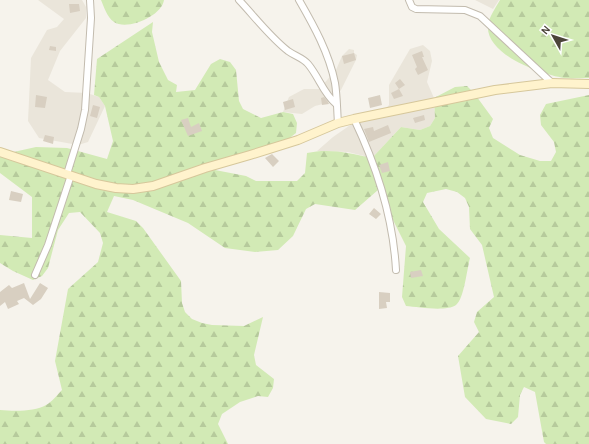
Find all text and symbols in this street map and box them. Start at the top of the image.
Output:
north arrow [533,16,573,56]
text: N [539,24,552,36]

